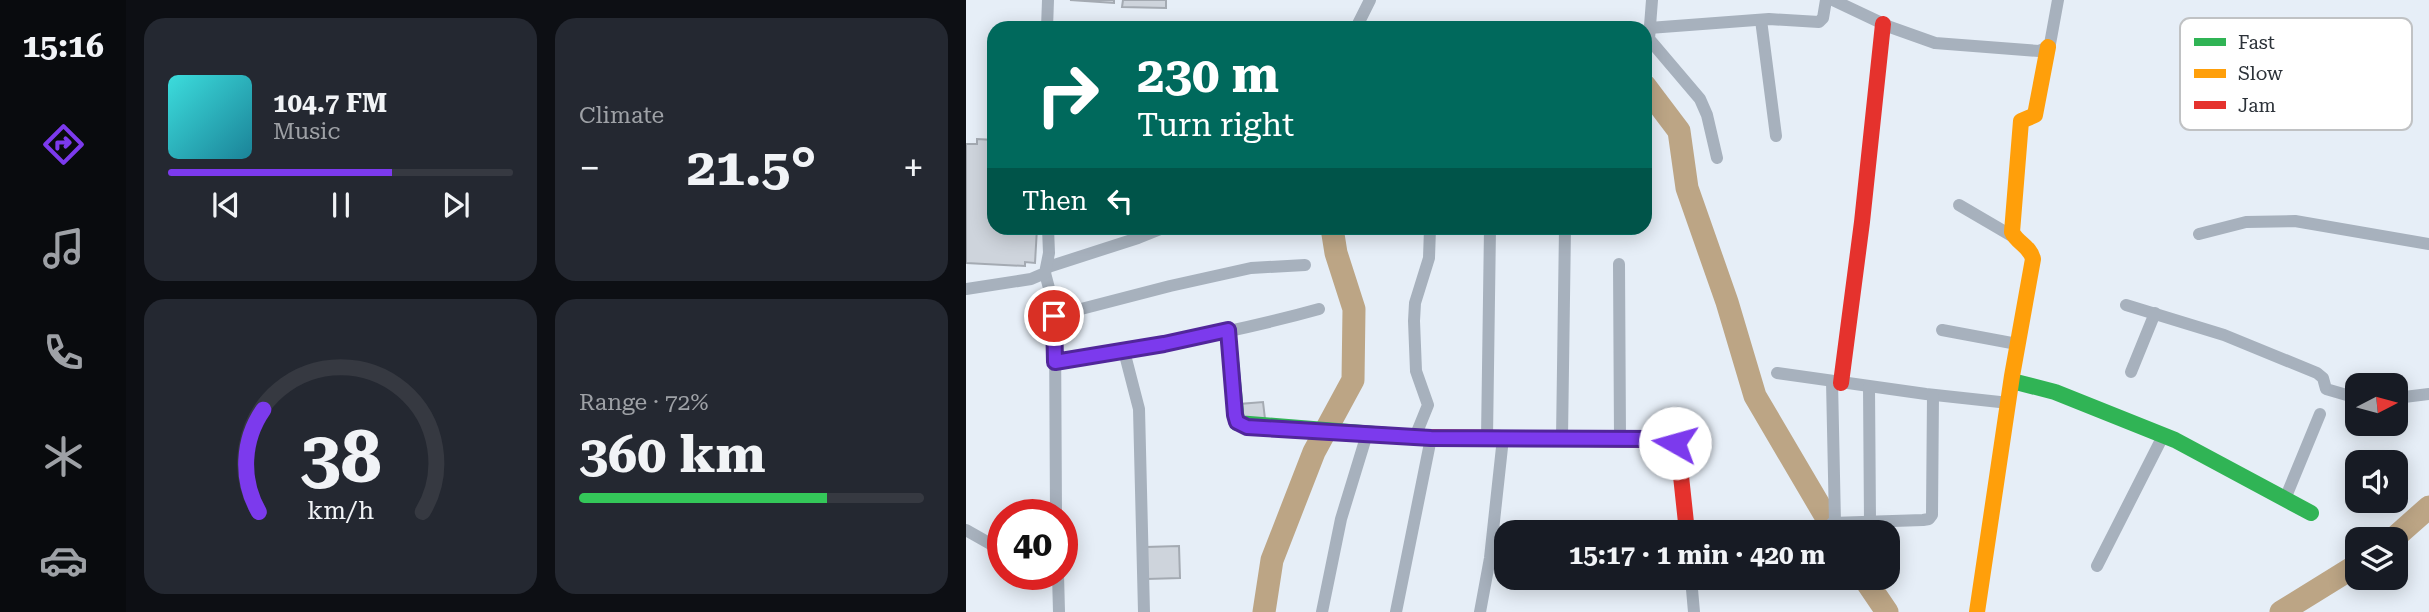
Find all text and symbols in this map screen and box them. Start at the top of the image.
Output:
legend [2180,18,2412,130]
text: 15:16 [22,27,104,65]
text: Fast [2238,31,2275,54]
text: 230 m [1137,47,1279,104]
icon: right [1022,49,1113,140]
text: Slow [2238,62,2283,85]
text: 104.7 FM [273,88,387,118]
text: Jam [2238,94,2276,117]
text: Climate [579,102,664,129]
text: Turn right [1137,106,1294,144]
text: Music [273,118,340,145]
icon: directions [39,120,88,169]
text: 21.5° [687,137,816,198]
text: − [579,146,600,190]
text: + [903,146,924,190]
icon: left [1101,182,1139,220]
icon: previous [207,186,245,224]
icon: pause [322,186,360,224]
icon: next [437,186,475,224]
text: Then [1022,186,1087,216]
icon: music [39,224,88,273]
pin [1024,286,1084,346]
icon: arrive [1035,297,1073,335]
icon: phone [39,328,88,377]
north arrow [2345,373,2408,436]
map controls [2345,373,2408,590]
text: Range · 72% [579,389,708,416]
position arrow [1638,406,1712,480]
text: 38 [300,416,381,501]
text: 360 km [579,424,766,485]
icon: climate [39,432,88,481]
button: sound [2345,450,2408,513]
text: km/h [307,496,374,525]
speed limit sign: 40 [987,499,1078,590]
button: layers [2345,527,2408,590]
icon: car [39,536,88,585]
text: 15:17 · 1 min · 420 m [1569,540,1825,570]

